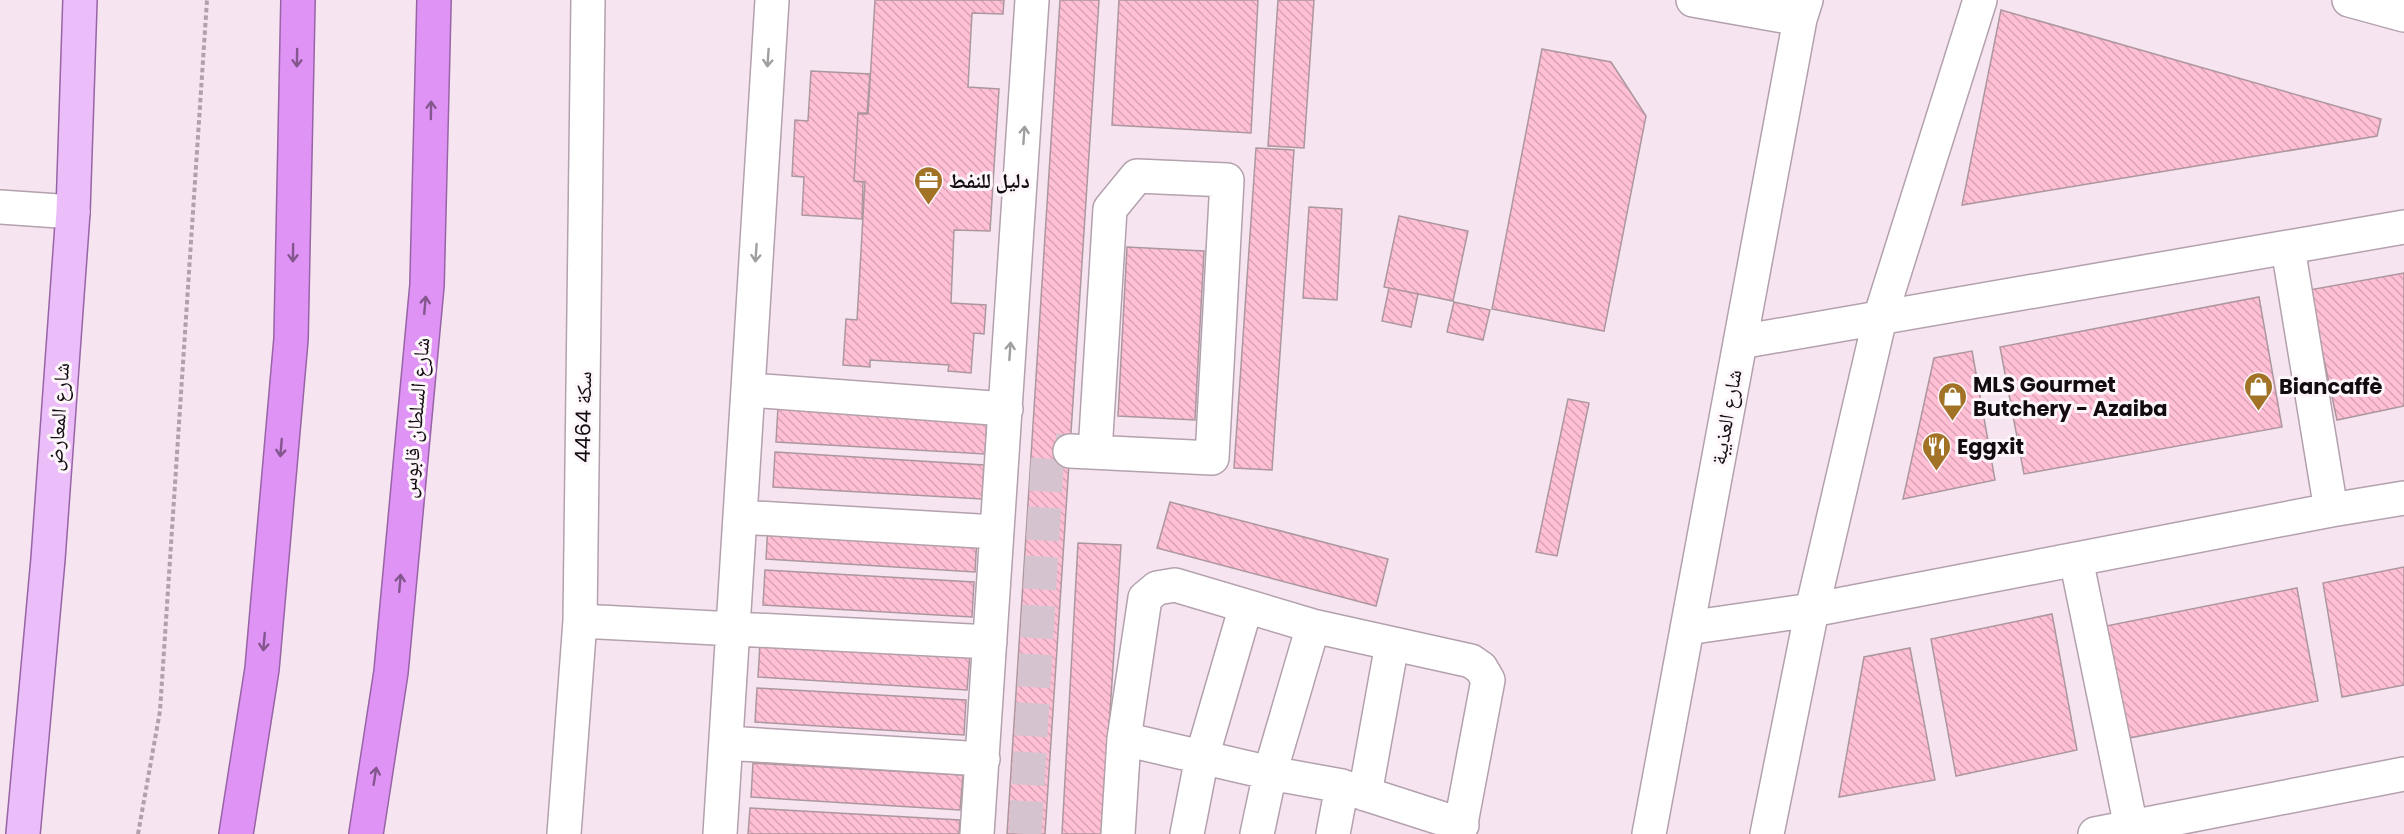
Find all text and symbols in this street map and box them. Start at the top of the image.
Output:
one-way arrow [291,48,303,68]
one-way arrow [763,48,774,68]
one-way arrow [425,101,437,121]
one-way arrow [1018,126,1029,146]
office icon: دليل للنفط [912,164,944,206]
place label: دليل للنفط [949,166,1030,195]
one-way arrow [287,243,298,263]
one-way arrow [750,243,761,262]
one-way arrow [420,296,431,315]
street label: شارع السلطان قابوس [394,336,436,500]
one-way arrow [1004,342,1015,362]
street label: شارع المعارض [40,362,76,472]
street label: شارع العذيبة [1703,367,1749,467]
place label: MLS Gourmet Butchery - Azaiba [1973,370,2168,423]
shop icon: Biancaffè [2242,370,2274,412]
street label: سكة 4464 [568,371,598,463]
place label: Biancaffè [2279,372,2383,401]
shop icon: MLS Gourmet Butchery - Azaiba [1936,380,1968,422]
restaurant icon: Eggxit [1920,430,1952,472]
place label: Eggxit [1957,432,2024,461]
one-way arrow [275,438,286,457]
one-way arrow [394,573,405,593]
one-way arrow [258,632,269,652]
one-way arrow [370,767,381,787]

